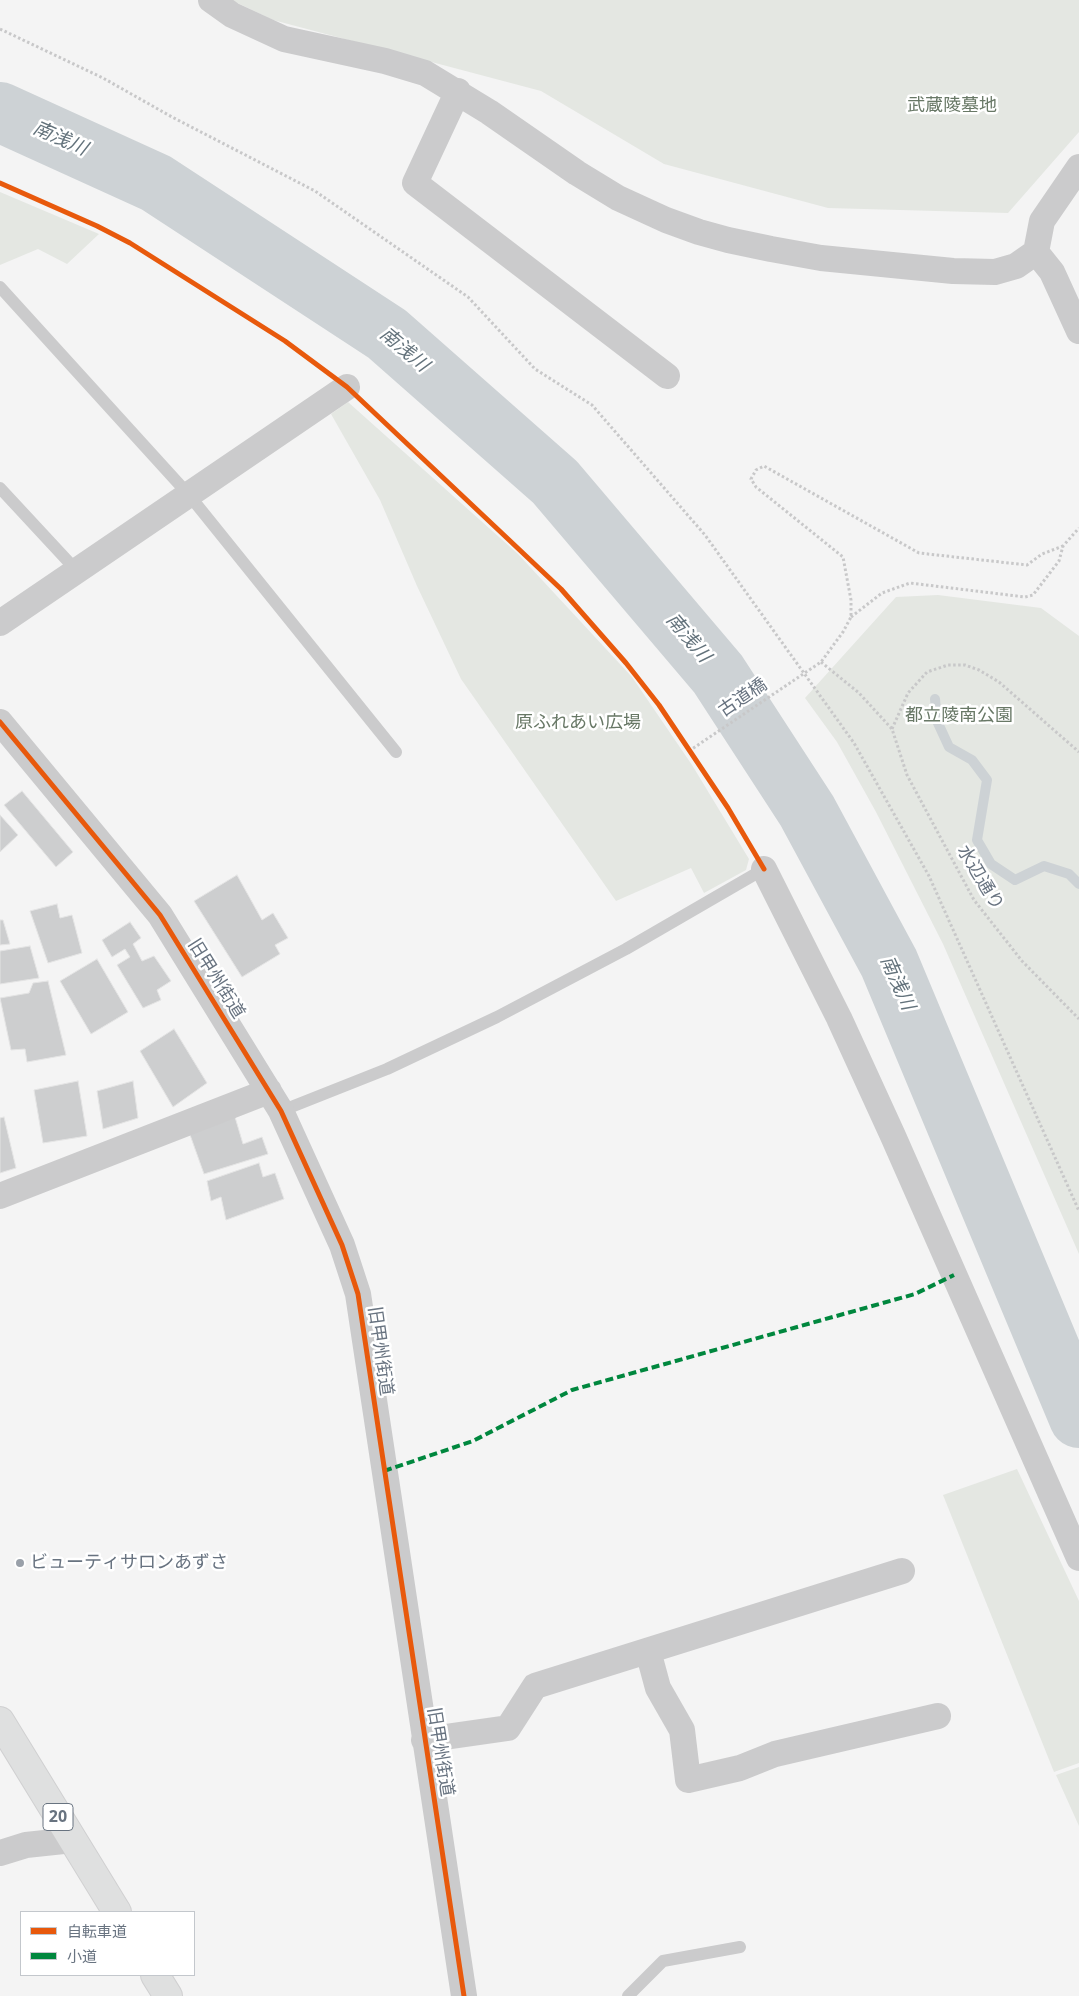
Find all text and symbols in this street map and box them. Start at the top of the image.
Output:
park label: 武蔵陵墓地 [907,95,997,117]
water label: 南浅川 [29,117,91,161]
water label: 南浅川 [375,323,433,377]
water label: 南浅川 [661,609,715,667]
street label: 古道橋 [715,674,771,722]
park label: 都立陵南公園 [905,705,1013,727]
park label: 原ふれあい広場 [515,712,641,734]
street label: 水辺通り [952,842,1008,914]
street label: 旧甲州街道 [183,935,249,1023]
water label: 南浅川 [875,952,919,1014]
street label: 旧甲州街道 [363,1305,397,1397]
place label: ビューティサロンあずさ [30,1552,228,1574]
marker: ビューティサロンあずさ [14,1557,26,1569]
street label: 旧甲州街道 [422,1706,458,1798]
road number: 20 [43,1804,73,1830]
legend [20,1911,195,1976]
text: 自転車道 [67,1921,127,1941]
text: 小道 [67,1946,97,1966]

